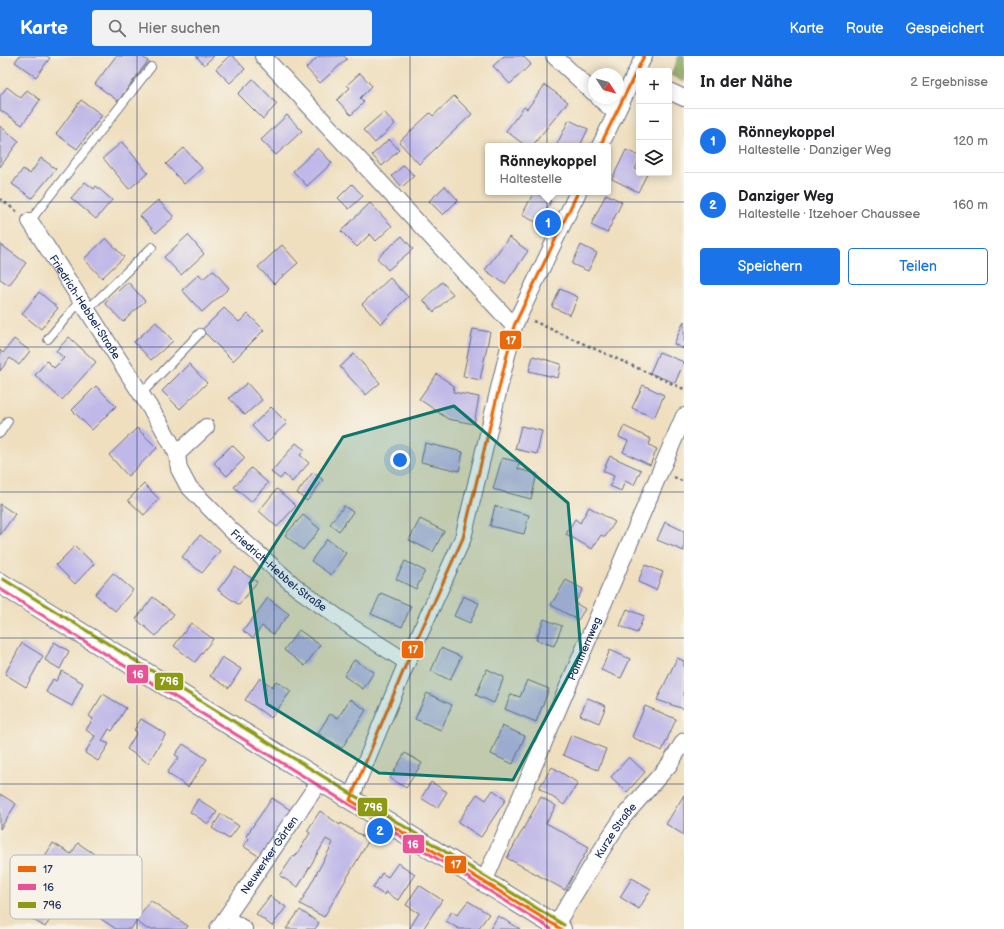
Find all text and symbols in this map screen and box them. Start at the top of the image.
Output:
search box [92,10,372,46]
text: Karte [20,17,68,40]
icon: search [106,17,128,39]
text: Hier suchen [138,19,220,38]
text: Karte [790,20,824,37]
text: Route [846,20,884,37]
text: Gespeichert [906,20,984,37]
north arrow [588,68,624,104]
map controls [636,68,672,176]
button: + [636,68,672,104]
text: In der Nähe [700,72,793,92]
text: 2 Ergebnisse [910,74,988,90]
button: − [636,104,672,140]
text: Rönneykoppel [738,123,835,142]
text: 1 [710,133,716,149]
text: 120 m [953,133,988,149]
button: layers [636,140,672,176]
text: Haltestelle · Danziger Weg [738,142,891,158]
popup [485,143,611,195]
text: Rönneykoppel [500,152,596,171]
text: Haltestelle [500,171,562,187]
text: Danziger Weg [738,187,834,206]
text: 2 [709,197,717,213]
text: 160 m [953,197,988,213]
text: Haltestelle · Itzehoer Chaussee [738,206,920,222]
pin: 1 [535,208,561,238]
button: Speichern [700,248,840,285]
button: Teilen [848,248,988,285]
street label: Friedrich-Hebbel-Straße [46,253,123,362]
line badge: 17 [499,330,522,350]
text: 17 [506,334,516,347]
your location [390,450,410,470]
street label: Friedrich-Hebbel-Straße [228,527,330,615]
street label: Pommernweg [565,615,604,683]
line badge: 17 [401,640,424,659]
text: 17 [408,643,418,656]
line badge: 16 [126,664,149,684]
text: 16 [132,668,144,681]
line badge: 796 [154,672,184,691]
text: 796 [159,675,179,688]
line badge: 796 [357,797,388,817]
street label: Kurze Straße [592,800,640,861]
text: 796 [363,801,383,814]
street label: Neuwerker Gärten [238,814,301,897]
pin: 2 [367,816,393,846]
line badge: 16 [402,834,425,854]
text: 16 [407,838,419,851]
legend [10,855,142,919]
line badge: 17 [444,855,467,874]
text: 17 [451,858,461,871]
text: 17 [43,863,53,876]
text: 16 [43,881,54,894]
text: 796 [43,899,62,912]

